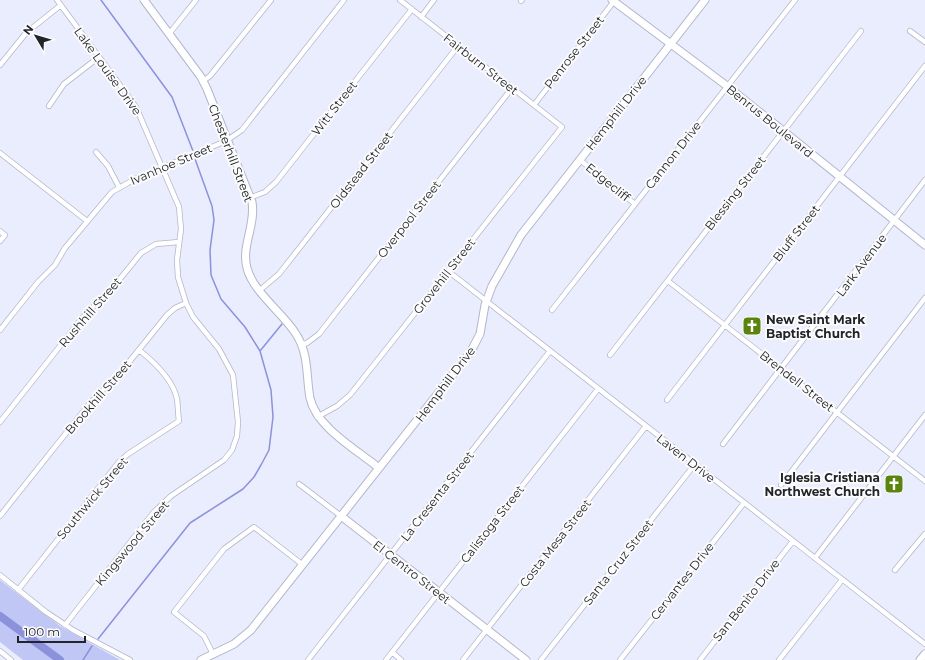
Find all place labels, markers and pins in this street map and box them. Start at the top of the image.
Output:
place label: New Saint Mark Baptist Church [766,312,865,341]
church icon: New Saint Mark Baptist Church [741,315,763,337]
place label: Iglesia Cristiana Northwest Church [764,470,880,499]
church icon: Iglesia Cristiana Northwest Church [883,473,905,495]

